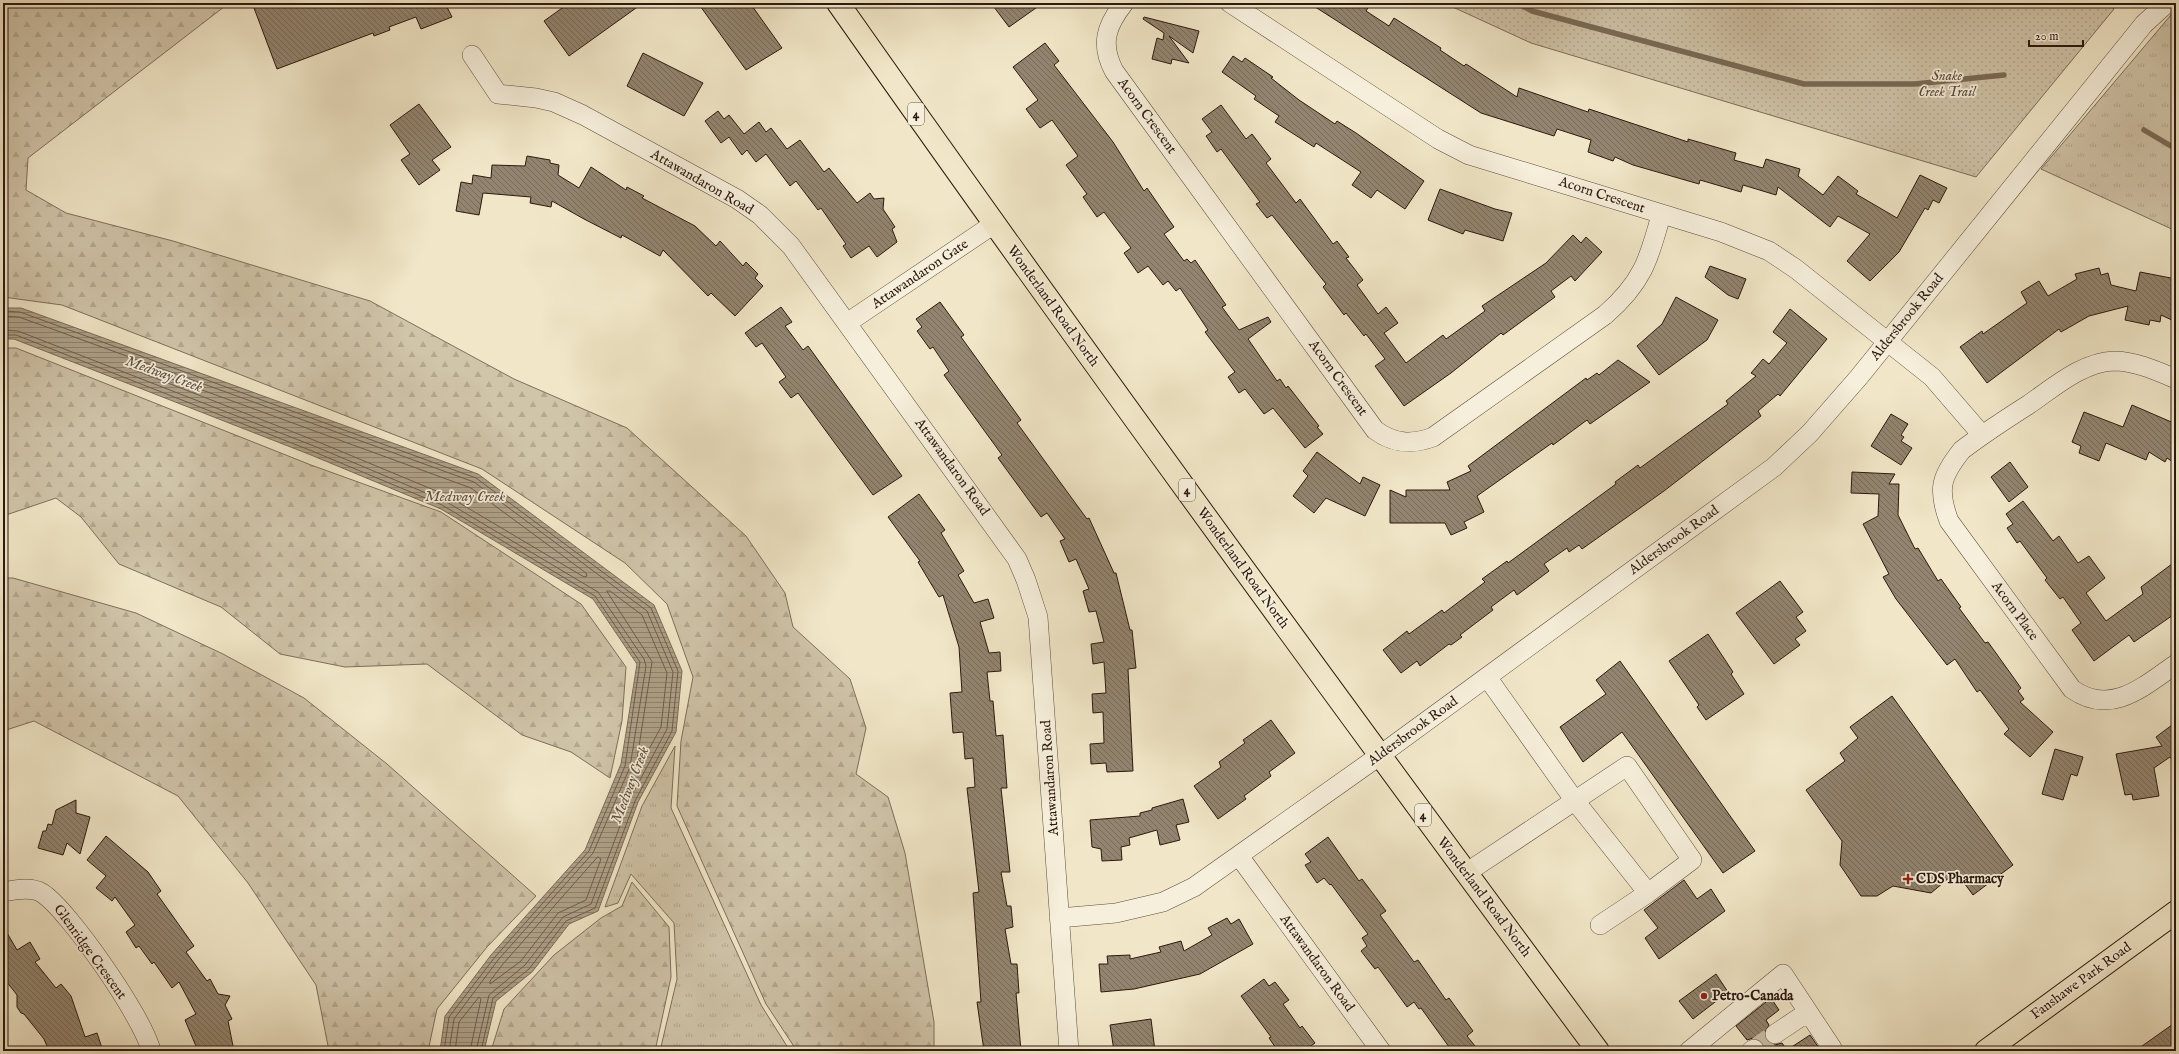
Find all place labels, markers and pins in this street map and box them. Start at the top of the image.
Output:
place label: CDS Pharmacy [1916,870,2005,888]
marker: CDS Pharmacy [1903,874,1913,884]
place label: Petro-Canada [1712,987,1794,1005]
marker: Petro-Canada [1699,991,1709,1001]

